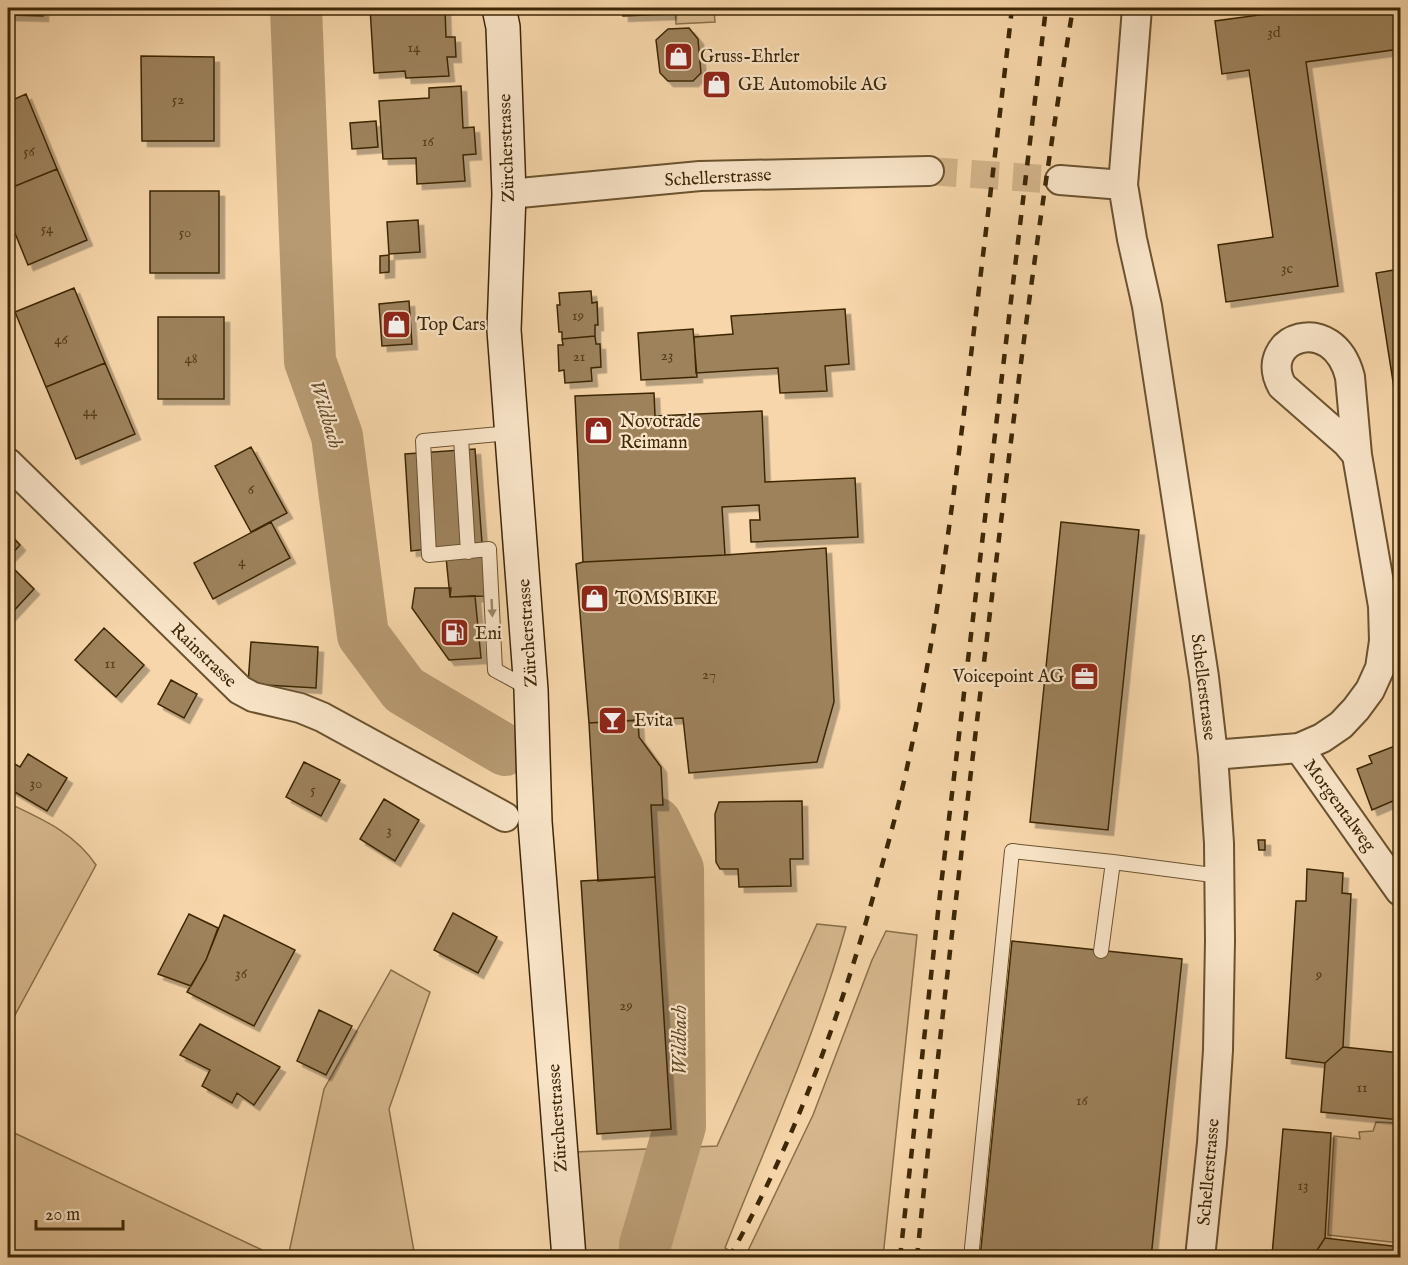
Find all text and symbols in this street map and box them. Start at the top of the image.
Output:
house number: 3d [1267,23,1282,42]
house number: 14 [408,38,421,57]
shop icon: Gruss-Ehrler [663,40,695,72]
place label: Gruss-Ehrler [700,46,800,69]
shop icon: GE Automobile AG [701,68,733,100]
place label: GE Automobile AG [738,74,888,97]
house number: 52 [172,90,184,109]
street label: Zürcherstrasse [494,93,521,203]
house number: 16 [422,132,435,151]
house number: 56 [23,142,36,161]
street label: Schellerstrasse [664,164,772,193]
house number: 54 [41,219,54,238]
house number: 50 [179,223,191,242]
house number: 3c [1281,259,1293,278]
house number: 19 [572,306,584,325]
shop icon: Top Cars [380,308,412,340]
place label: Top Cars [417,314,485,337]
house number: 46 [54,330,69,349]
house number: 23 [661,346,673,365]
house number: 21 [573,347,585,366]
house number: 48 [184,349,198,368]
water label: Wildbach [303,377,348,452]
house number: 44 [83,402,98,421]
place label: Novotrade Reimann [620,411,701,455]
shop icon: Novotrade Reimann [583,415,615,447]
house number: 6 [248,480,255,499]
house number: 4 [238,552,246,571]
street label: Zürcherstrasse [513,578,544,688]
shop icon: TOMS BIKE [578,582,610,614]
place label: TOMS BIKE [615,588,718,611]
one-way arrow [488,598,497,617]
fuel station icon: Eni [438,617,470,649]
street label: Rainstrasse [165,619,241,693]
place label: Eni [475,623,502,646]
street label: Schellerstrasse [1185,633,1220,742]
house number: 11 [104,654,116,673]
office icon: Voicepoint AG [1069,660,1101,692]
house number: 27 [702,665,716,684]
place label: Voicepoint AG [952,666,1065,689]
bar icon: Evita [597,704,629,736]
place label: Evita [634,710,673,733]
street label: Morgentalweg [1297,755,1380,857]
house number: 30 [30,774,42,793]
house number: 5 [310,780,316,799]
house number: 3 [386,821,392,840]
house number: 36 [235,964,248,983]
house number: 9 [1315,965,1322,984]
house number: 29 [619,996,633,1015]
water label: Wildbach [668,1004,693,1075]
street label: Zürcherstrasse [543,1063,574,1173]
house number: 11 [1356,1078,1368,1097]
house number: 16 [1076,1091,1089,1110]
street label: Schellerstrasse [1193,1118,1226,1227]
house number: 13 [1297,1176,1309,1195]
scale bar [36,1193,123,1231]
text: 20 m [45,1204,80,1227]

